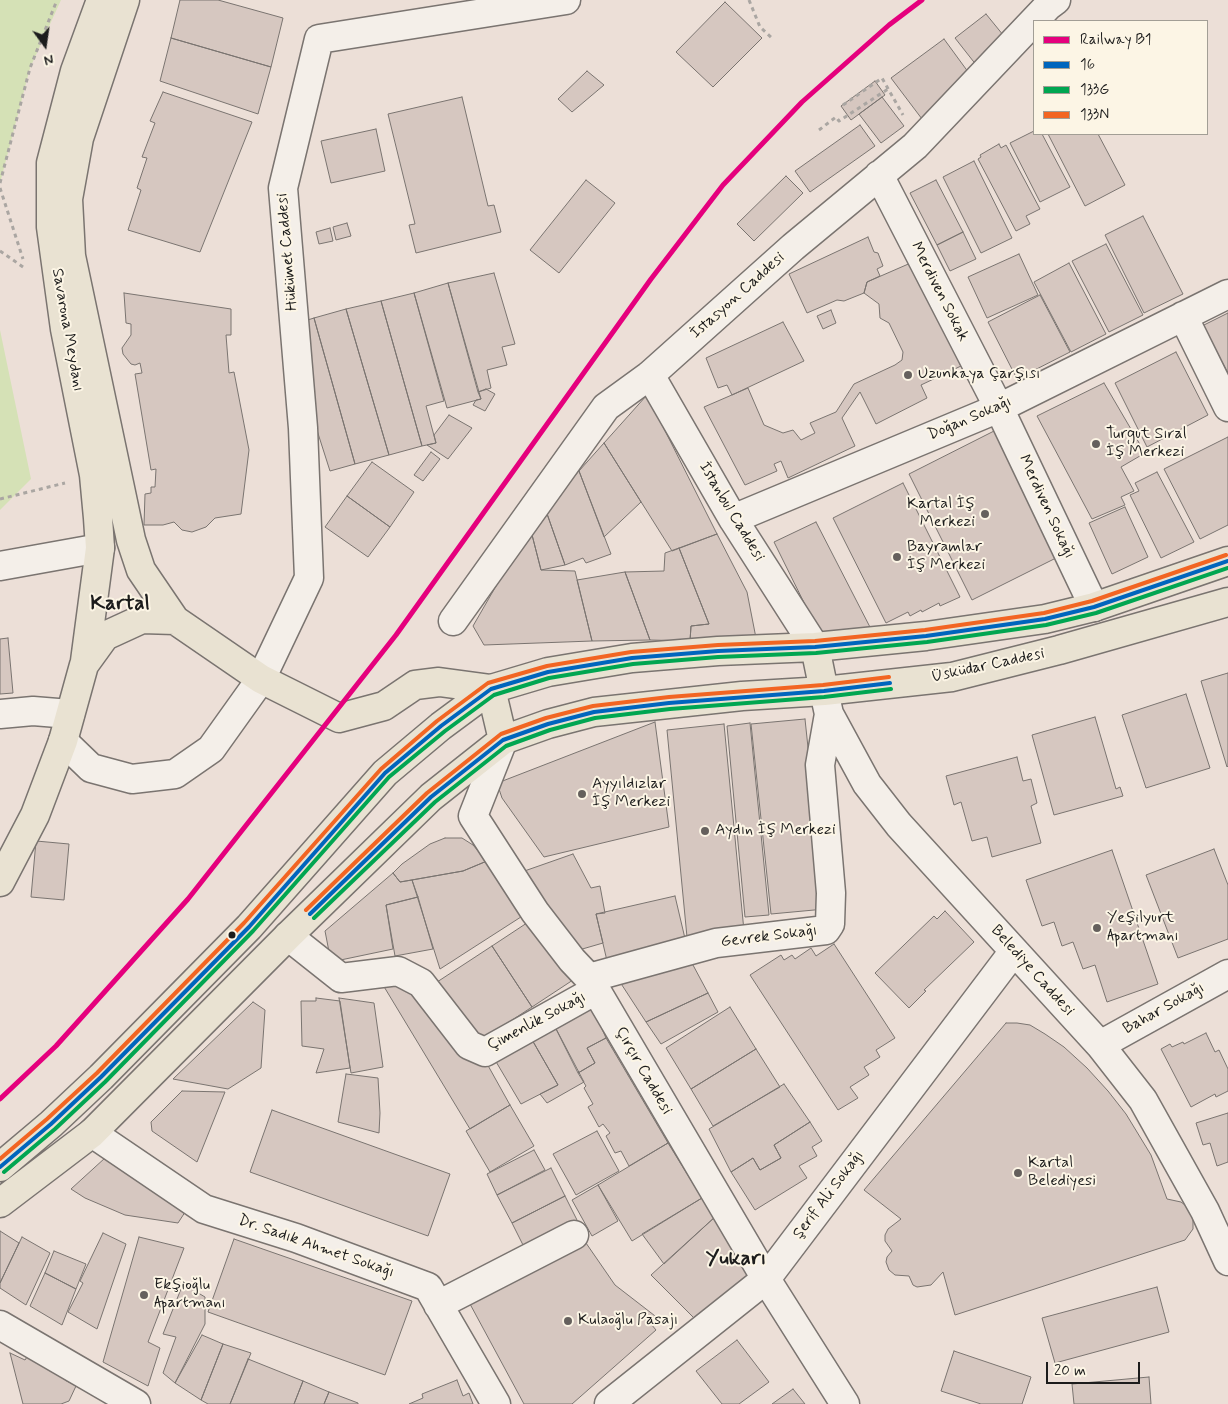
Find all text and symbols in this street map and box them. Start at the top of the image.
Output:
north arrow [20,20,70,70]
legend [1033,20,1208,135]
text: Railway B1 [1080,30,1151,50]
text: N [42,50,55,69]
text: 16 [1080,55,1095,75]
text: 133G [1080,80,1109,100]
text: 133N [1080,105,1109,125]
street label: Hükümet Caddesi [273,192,303,312]
street label: Merdiven Sokak [906,239,972,345]
street label: İstasyon Caddesi [687,249,789,343]
street label: Savarona Meydanı [47,267,87,393]
place label: Uzunkaya Çarşısı [918,365,1040,385]
marker: Uzunkaya Çarşısı [902,369,914,381]
street label: Doğan Sokağı [925,393,1015,445]
place label: Turgut Sıral İş Merkezi [1106,425,1187,463]
marker: Turgut Sıral İş Merkezi [1090,438,1102,450]
street label: Merdiven Sokağı [1014,452,1078,562]
street label: İstanbul Caddesi [694,459,768,565]
place label: Kartal İş Merkezi [907,495,975,533]
marker: Kartal İş Merkezi [979,508,991,520]
place label: Bayramlar İş Merkezi [907,538,985,576]
marker: Bayramlar İş Merkezi [891,551,903,563]
district label: Kartal [90,592,150,618]
street label: Üsküdar Caddesi [930,645,1046,687]
place label: Ayyıldızlar İş Merkezi [592,775,670,813]
marker: Ayyıldızlar İş Merkezi [576,788,588,800]
place label: Aydın İş Merkezi [715,821,836,841]
marker: Aydın İş Merkezi [699,825,711,837]
place label: Yeşilyurt Apartmanı [1107,909,1179,947]
street label: Gevrek Sokağı [720,922,818,952]
street label: Belediye Caddesi [986,922,1078,1020]
marker: Yeşilyurt Apartmanı [1091,922,1103,934]
unlabelled marker [227,930,237,940]
street label: Bahar Sokağı [1120,979,1208,1039]
street label: Çimenlik Sokağı [485,988,589,1056]
street label: Çırçır Caddesi [610,1024,676,1118]
street label: Şerif Ali Sokağı [789,1147,869,1243]
place label: Kartal Belediyesi [1028,1154,1096,1192]
marker: Kartal Belediyesi [1012,1167,1024,1179]
street label: Dr. Sadık Ahmet Sokağı [235,1211,397,1283]
district label: Yukarı [706,1247,766,1273]
place label: Ekşioğlu Apartmanı [154,1276,226,1314]
marker: Ekşioğlu Apartmanı [138,1289,150,1301]
place label: Kulaoğlu Pasajı [578,1311,678,1331]
marker: Kulaoğlu Pasajı [562,1315,574,1327]
scale bar [1048,1352,1142,1384]
text: 20 m [1054,1361,1086,1381]

